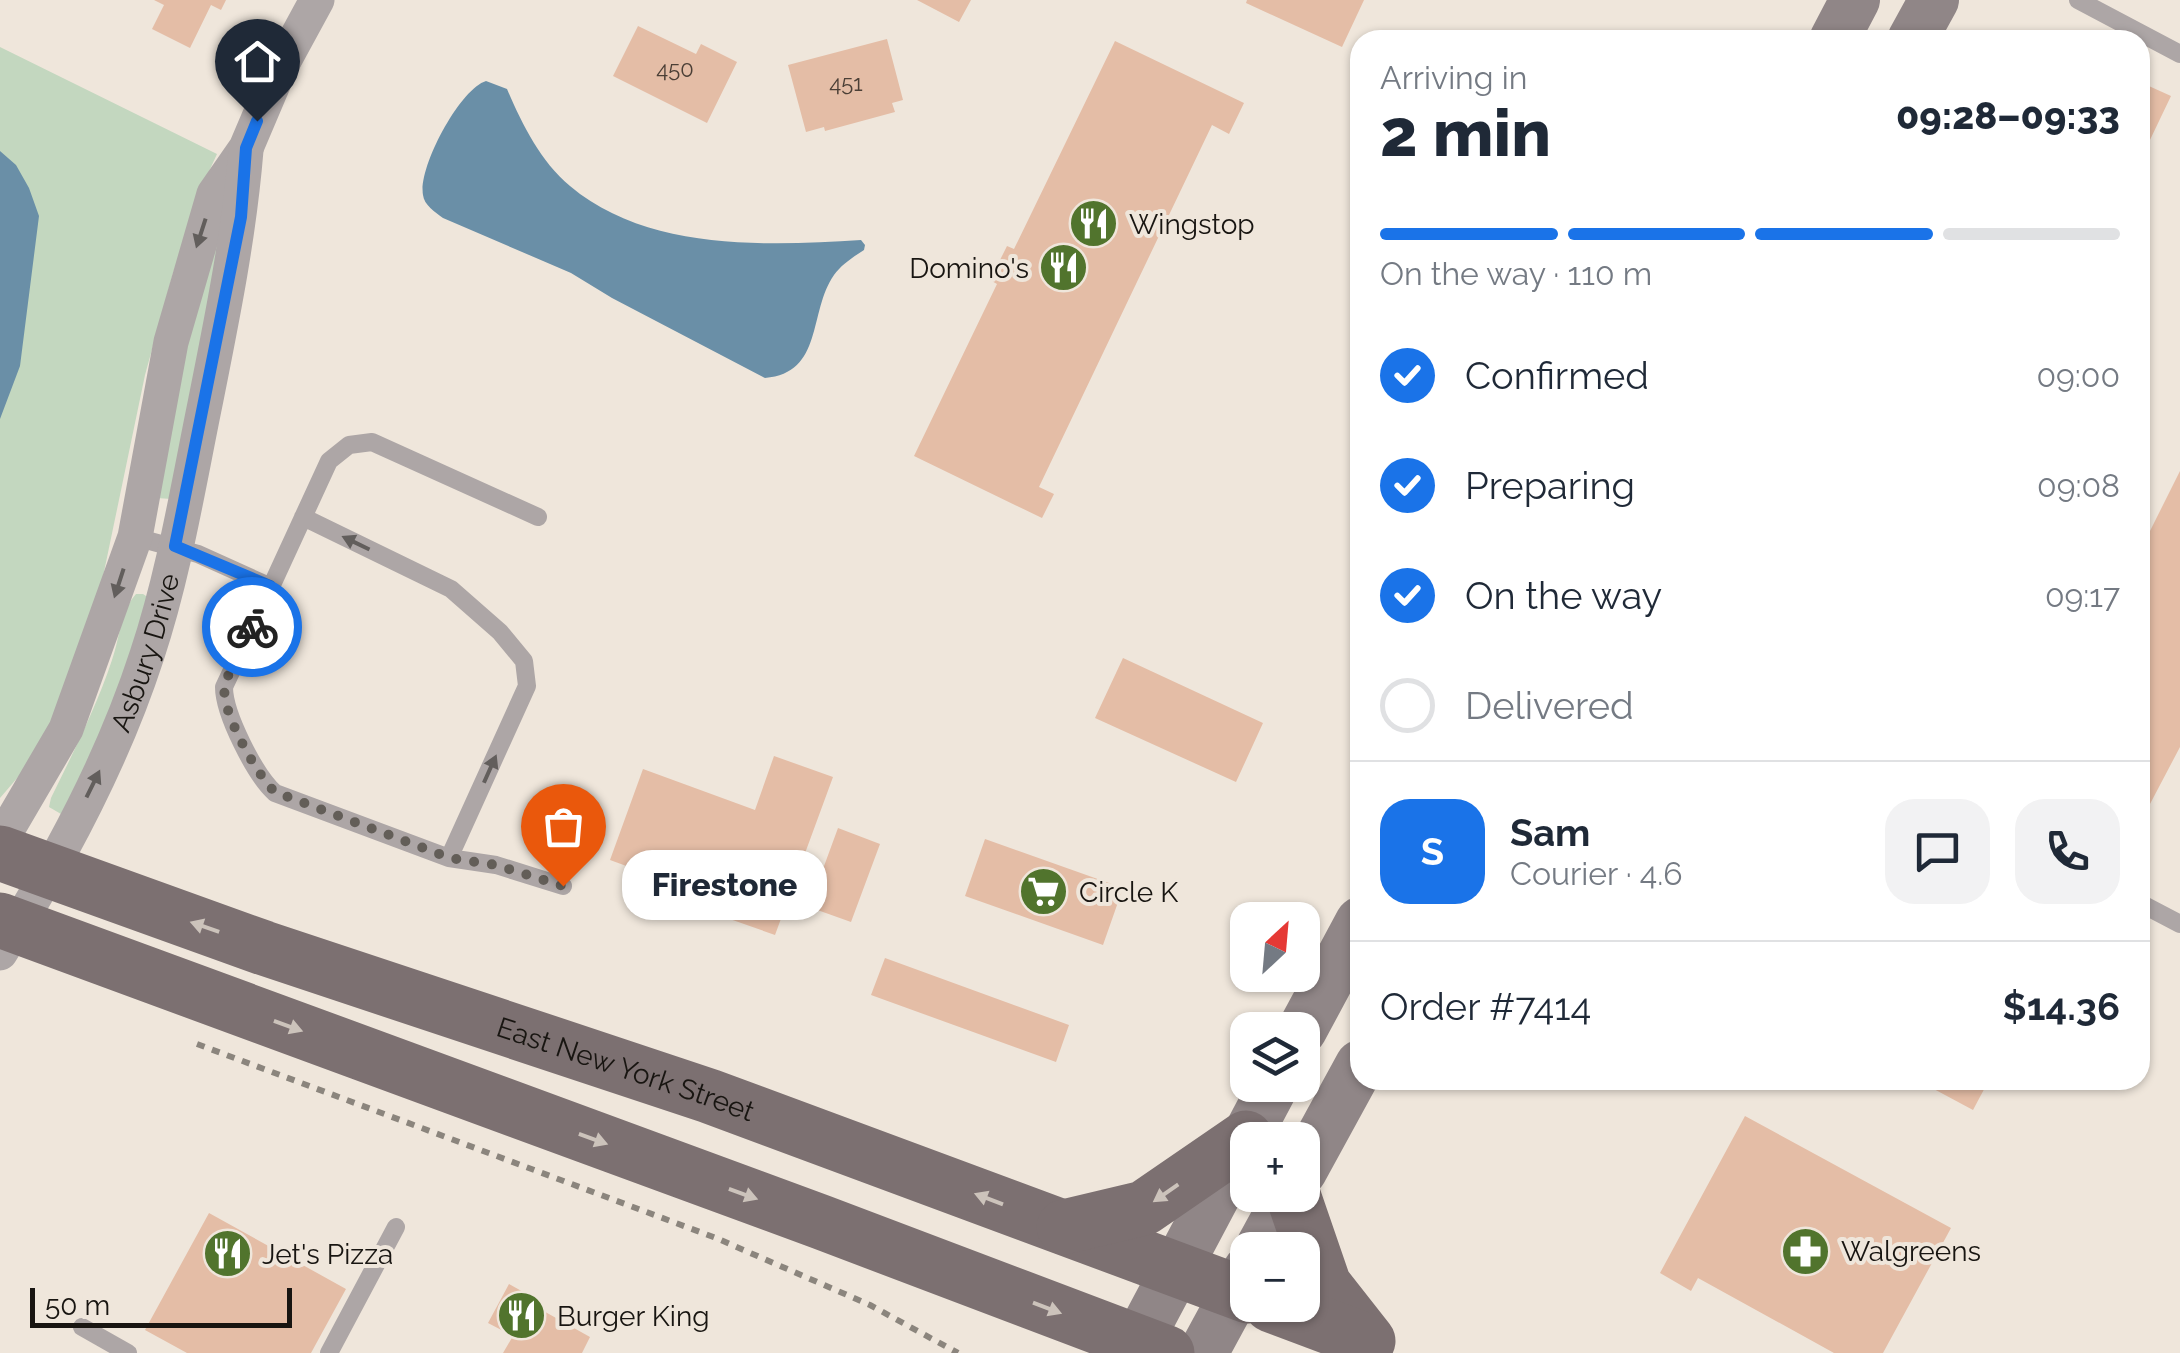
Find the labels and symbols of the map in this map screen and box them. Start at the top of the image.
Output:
pin [215,19,300,122]
house number: 450 [656,56,694,82]
house number: 451 [829,70,863,96]
restaurant icon: Wingstop [1068,198,1120,250]
place label: Wingstop [1129,208,1255,241]
one-way arrow [193,218,208,248]
restaurant icon: Domino's [1038,242,1090,294]
place label: Domino's [909,252,1029,285]
one-way arrow [341,534,370,551]
one-way arrow [111,569,126,599]
street label: Asbury Drive [104,570,186,737]
courier [202,577,302,677]
one-way arrow [481,754,498,783]
one-way arrow [84,769,101,798]
pin [521,784,606,887]
callout: Firestone [623,851,828,921]
supermarket icon: Circle K [1018,866,1070,918]
place label: Circle K [1079,876,1178,909]
north arrow [1230,902,1320,992]
one-way arrow [189,919,219,934]
street label: East New York Street [493,1010,760,1128]
one-way arrow [273,1019,303,1034]
one-way arrow [578,1132,608,1147]
one-way arrow [1153,1183,1180,1202]
one-way arrow [728,1187,758,1202]
one-way arrow [974,1190,1004,1206]
pharmacy icon: Walgreens [1780,1225,1832,1277]
restaurant icon: Jet's Pizza [201,1228,253,1280]
place label: Walgreens [1841,1235,1981,1268]
place label: Jet's Pizza [262,1238,393,1271]
scale bar [30,1283,292,1328]
restaurant icon: Burger King [496,1290,548,1342]
place label: Burger King [557,1300,710,1333]
one-way arrow [1032,1301,1062,1316]

